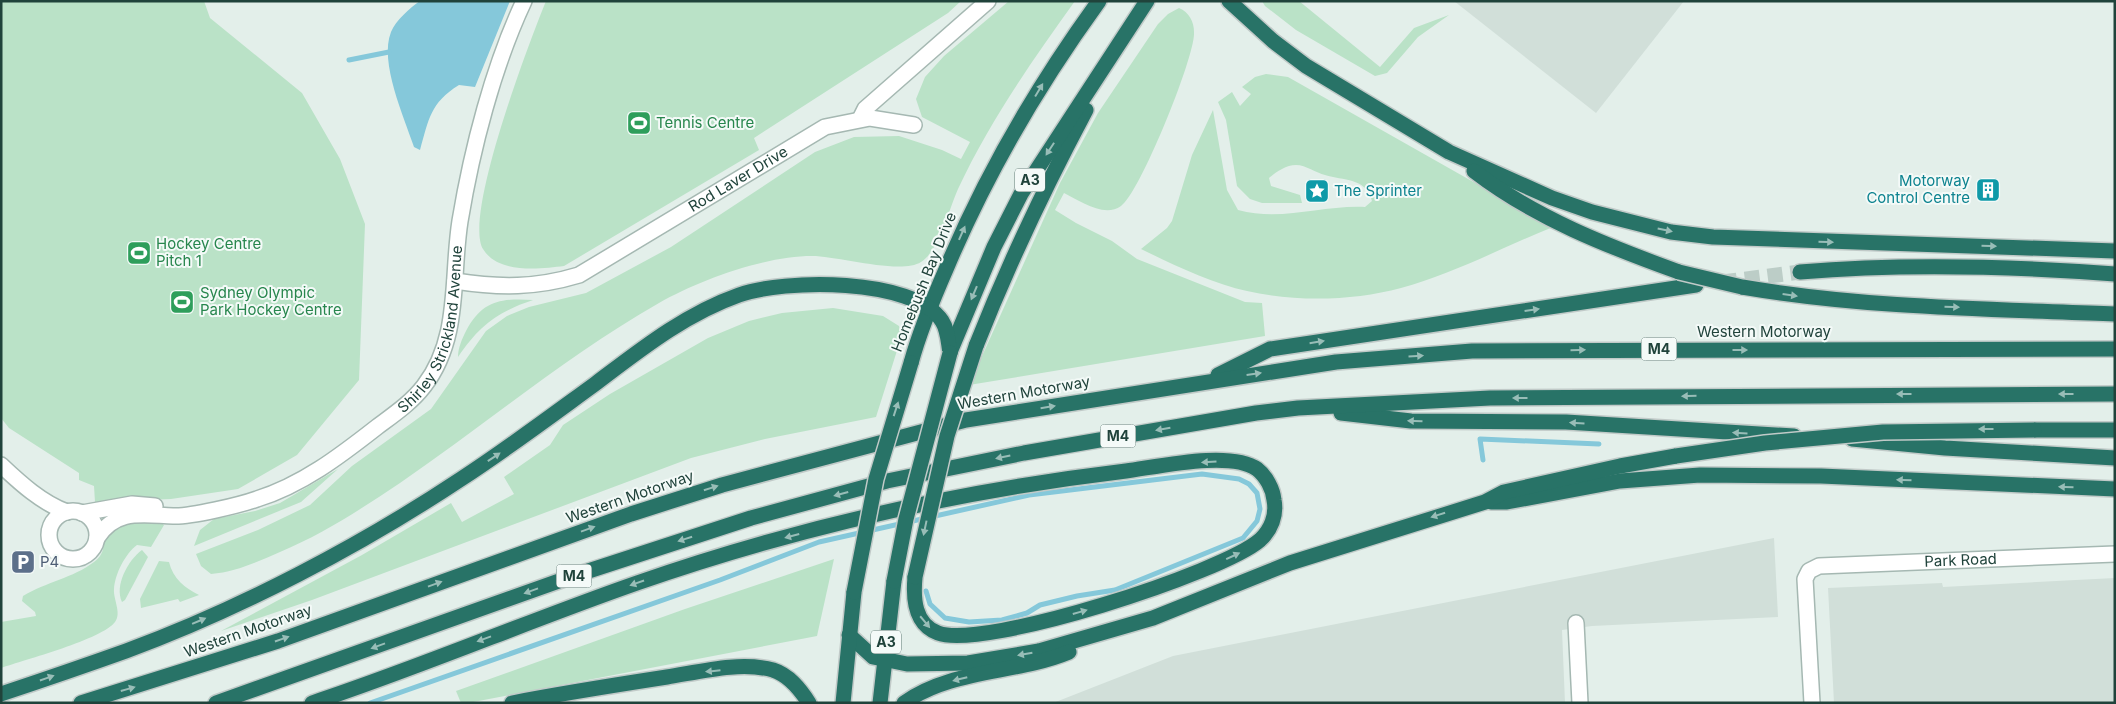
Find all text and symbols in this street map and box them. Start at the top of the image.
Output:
one-way arrow [1034,83,1043,96]
sports icon: Tennis Centre [626,110,652,136]
place label: Tennis Centre [656,113,754,132]
street label: Rod Laver Drive [685,142,791,216]
one-way arrow [1045,143,1055,156]
road number: A3 [1015,168,1045,192]
place label: Motorway Control Centre [1866,171,1971,207]
building icon: Motorway Control Centre [1975,177,2001,203]
place icon: The Sprinter [1304,178,1330,204]
place label: The Sprinter [1334,181,1422,200]
street label: Homebush Bay Drive [887,209,960,354]
one-way arrow [958,226,966,240]
one-way arrow [1657,226,1672,234]
place label: Hockey Centre Pitch 1 [156,234,261,270]
one-way arrow [1819,238,1835,246]
sports icon: Hockey Centre Pitch 1 [126,240,152,266]
one-way arrow [1981,243,1997,251]
street label: Shirley Strickland Avenue [393,245,466,417]
place label: Sydney Olympic Park Hockey Centre [200,283,342,319]
one-way arrow [970,286,978,301]
sports icon: Sydney Olympic Park Hockey Centre [169,289,195,315]
one-way arrow [1782,291,1798,299]
one-way arrow [1944,303,1960,311]
one-way arrow [1525,305,1541,313]
street label: Western Motorway [1697,322,1832,341]
one-way arrow [1309,338,1325,346]
road number: M4 [1642,338,1676,360]
one-way arrow [1570,346,1586,354]
one-way arrow [1733,346,1749,354]
one-way arrow [1408,351,1424,359]
one-way arrow [1247,370,1263,378]
street label: Western Motorway [956,371,1092,414]
one-way arrow [1895,390,1911,398]
one-way arrow [2058,390,2074,398]
one-way arrow [1680,392,1696,400]
one-way arrow [1511,394,1527,402]
one-way arrow [893,401,900,416]
one-way arrow [1041,402,1057,410]
one-way arrow [1407,417,1423,425]
one-way arrow [1569,419,1585,427]
road number: M4 [1100,424,1136,448]
one-way arrow [1155,425,1171,433]
one-way arrow [1977,425,1993,433]
one-way arrow [1731,429,1747,437]
one-way arrow [488,452,501,462]
one-way arrow [996,453,1011,461]
one-way arrow [1201,458,1217,466]
street label: Western Motorway [563,466,697,527]
one-way arrow [1895,476,1911,484]
one-way arrow [2058,483,2074,491]
one-way arrow [703,484,718,492]
one-way arrow [833,491,848,499]
one-way arrow [1430,512,1445,520]
one-way arrow [921,520,929,535]
one-way arrow [581,525,596,533]
one-way arrow [785,532,800,540]
one-way arrow [677,536,692,543]
parking icon: P4 [10,549,36,575]
street label: Park Road [1924,549,1997,571]
place label: P4 [40,552,59,571]
one-way arrow [1226,552,1240,560]
road number: M4 [556,564,592,588]
one-way arrow [629,579,644,587]
one-way arrow [428,580,443,588]
one-way arrow [523,587,538,595]
street label: Western Motorway [181,600,315,661]
one-way arrow [1073,607,1088,615]
one-way arrow [919,615,930,628]
one-way arrow [192,616,206,624]
road number: A3 [871,630,901,654]
one-way arrow [275,635,290,643]
one-way arrow [477,636,492,643]
one-way arrow [370,642,385,650]
one-way arrow [1016,650,1032,658]
one-way arrow [705,667,721,675]
one-way arrow [40,674,55,681]
one-way arrow [953,676,968,684]
one-way arrow [120,685,135,693]

